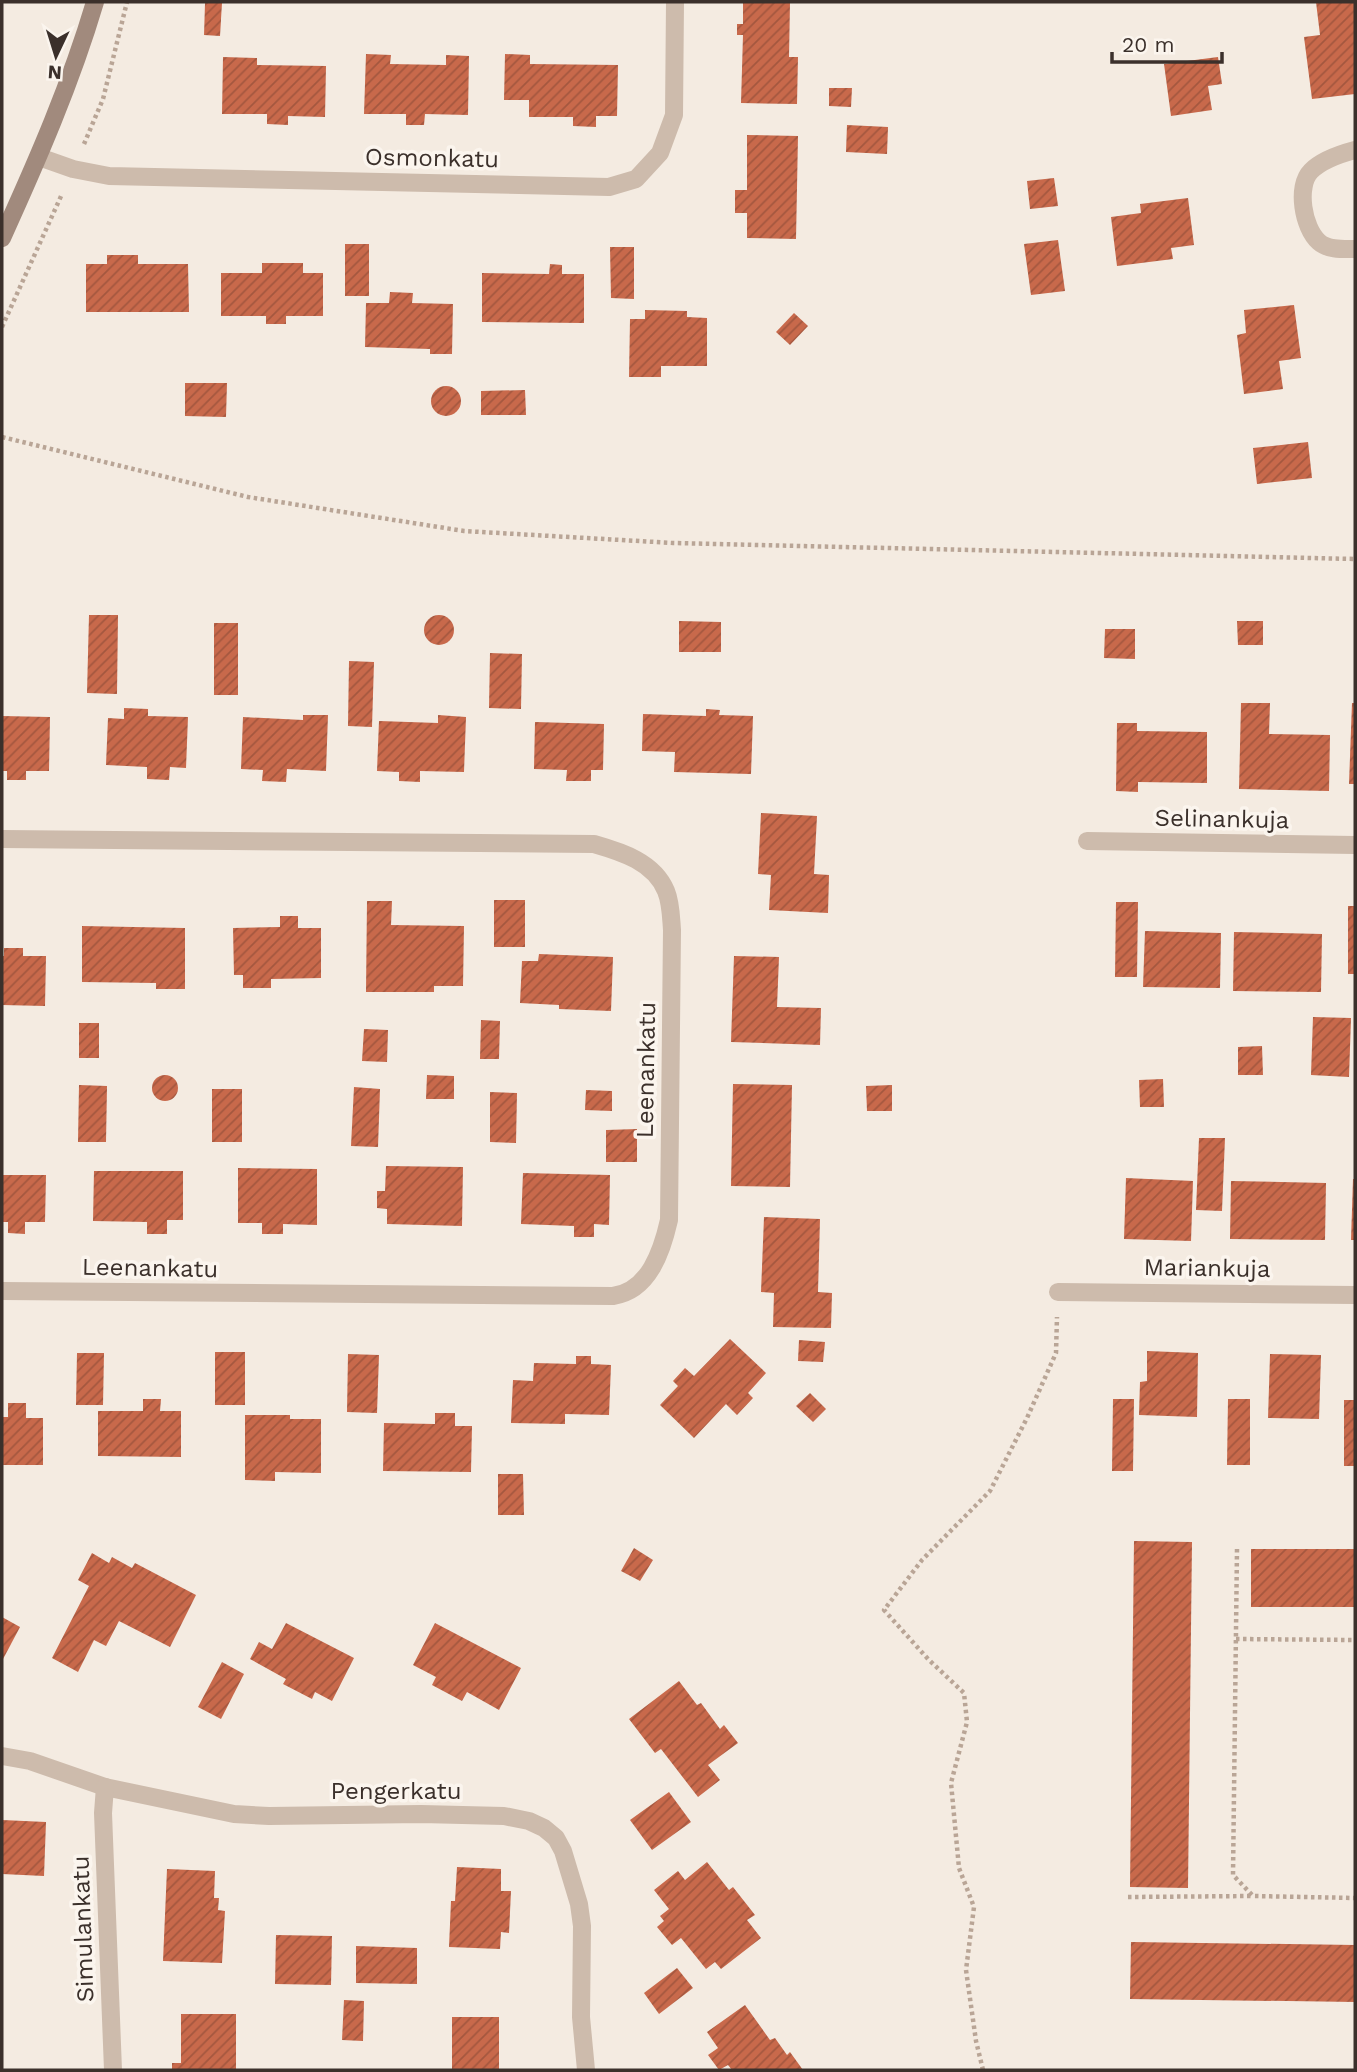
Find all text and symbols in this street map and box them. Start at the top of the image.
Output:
north arrow [21,21,91,91]
scale bar [1112,21,1222,65]
text: 20 m [1122,32,1174,57]
text: N [47,60,63,84]
street label: Osmonkatu [365,143,499,173]
street label: Selinankuja [1154,804,1290,834]
street label: Leenankatu [631,1002,661,1138]
street label: Leenankatu [82,1253,218,1283]
street label: Mariankuja [1143,1253,1271,1283]
street label: Pengerkatu [331,1777,461,1805]
street label: Simulankatu [66,1855,100,2003]

